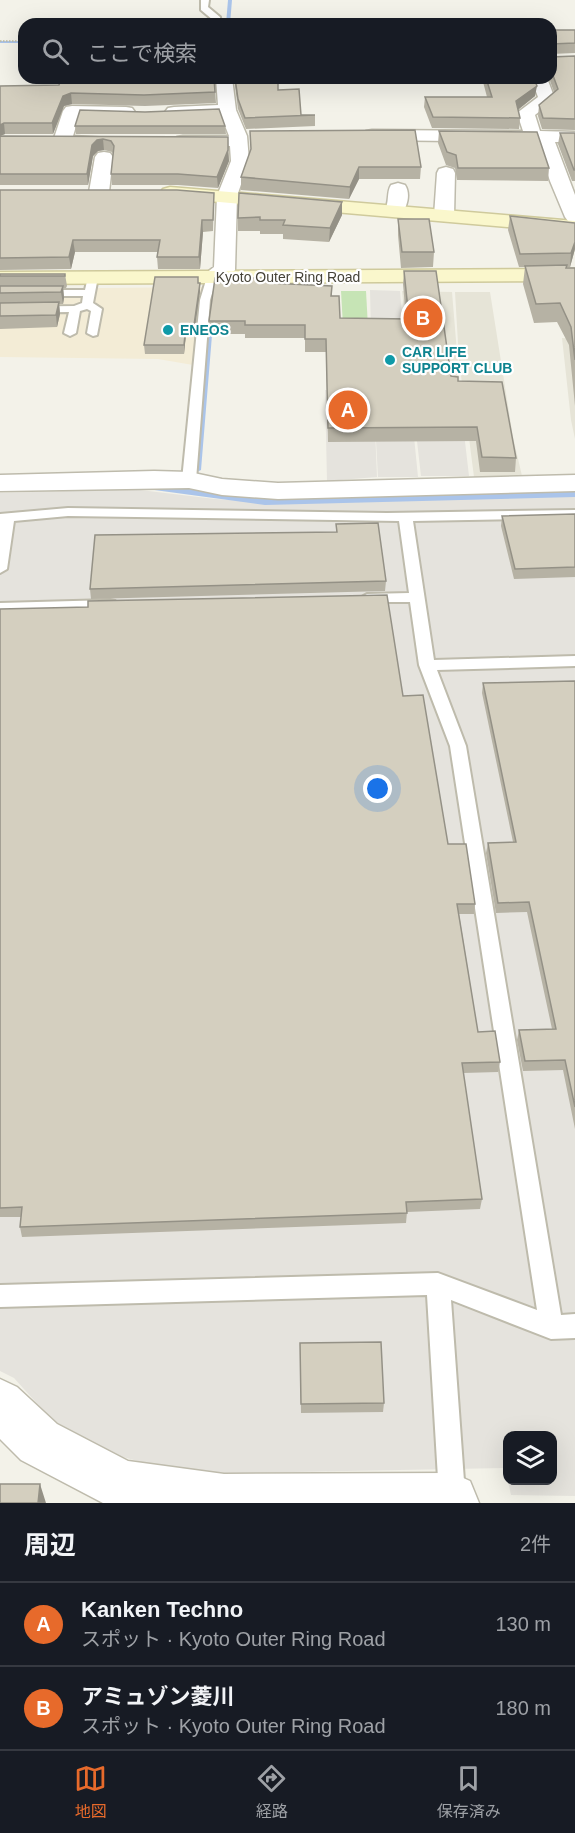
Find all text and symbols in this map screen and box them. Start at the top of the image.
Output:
search box [18,18,557,84]
icon: search [39,35,72,68]
text: ここで検索 [87,41,197,66]
street label: Kyoto Outer Ring Road [216,269,360,285]
pin: B [404,296,442,340]
place label: ENEOS [180,322,229,338]
marker: ENEOS [161,323,175,337]
place label: CAR LIFE SUPPORT CLUB [402,344,512,376]
marker: CAR LIFE SUPPORT CLUB [383,353,397,367]
pin: A [328,388,368,432]
your location [363,774,392,803]
map controls [503,1431,557,1485]
button: layers [503,1431,557,1485]
text: 周辺 [24,1530,76,1560]
text: 2件 [520,1533,551,1555]
text: Kanken Techno [81,1597,243,1622]
text: A [36,1613,51,1635]
text: 130 m [495,1613,551,1635]
text: スポット · Kyoto Outer Ring Road [81,1628,386,1650]
text: アミュゾン菱川 [81,1684,235,1709]
text: B [36,1697,51,1719]
text: 180 m [495,1697,551,1719]
text: スポット · Kyoto Outer Ring Road [81,1715,386,1737]
tab: 地図 [74,1762,107,1822]
tab: 経路 [255,1762,288,1822]
tab: 保存済み [437,1762,501,1822]

